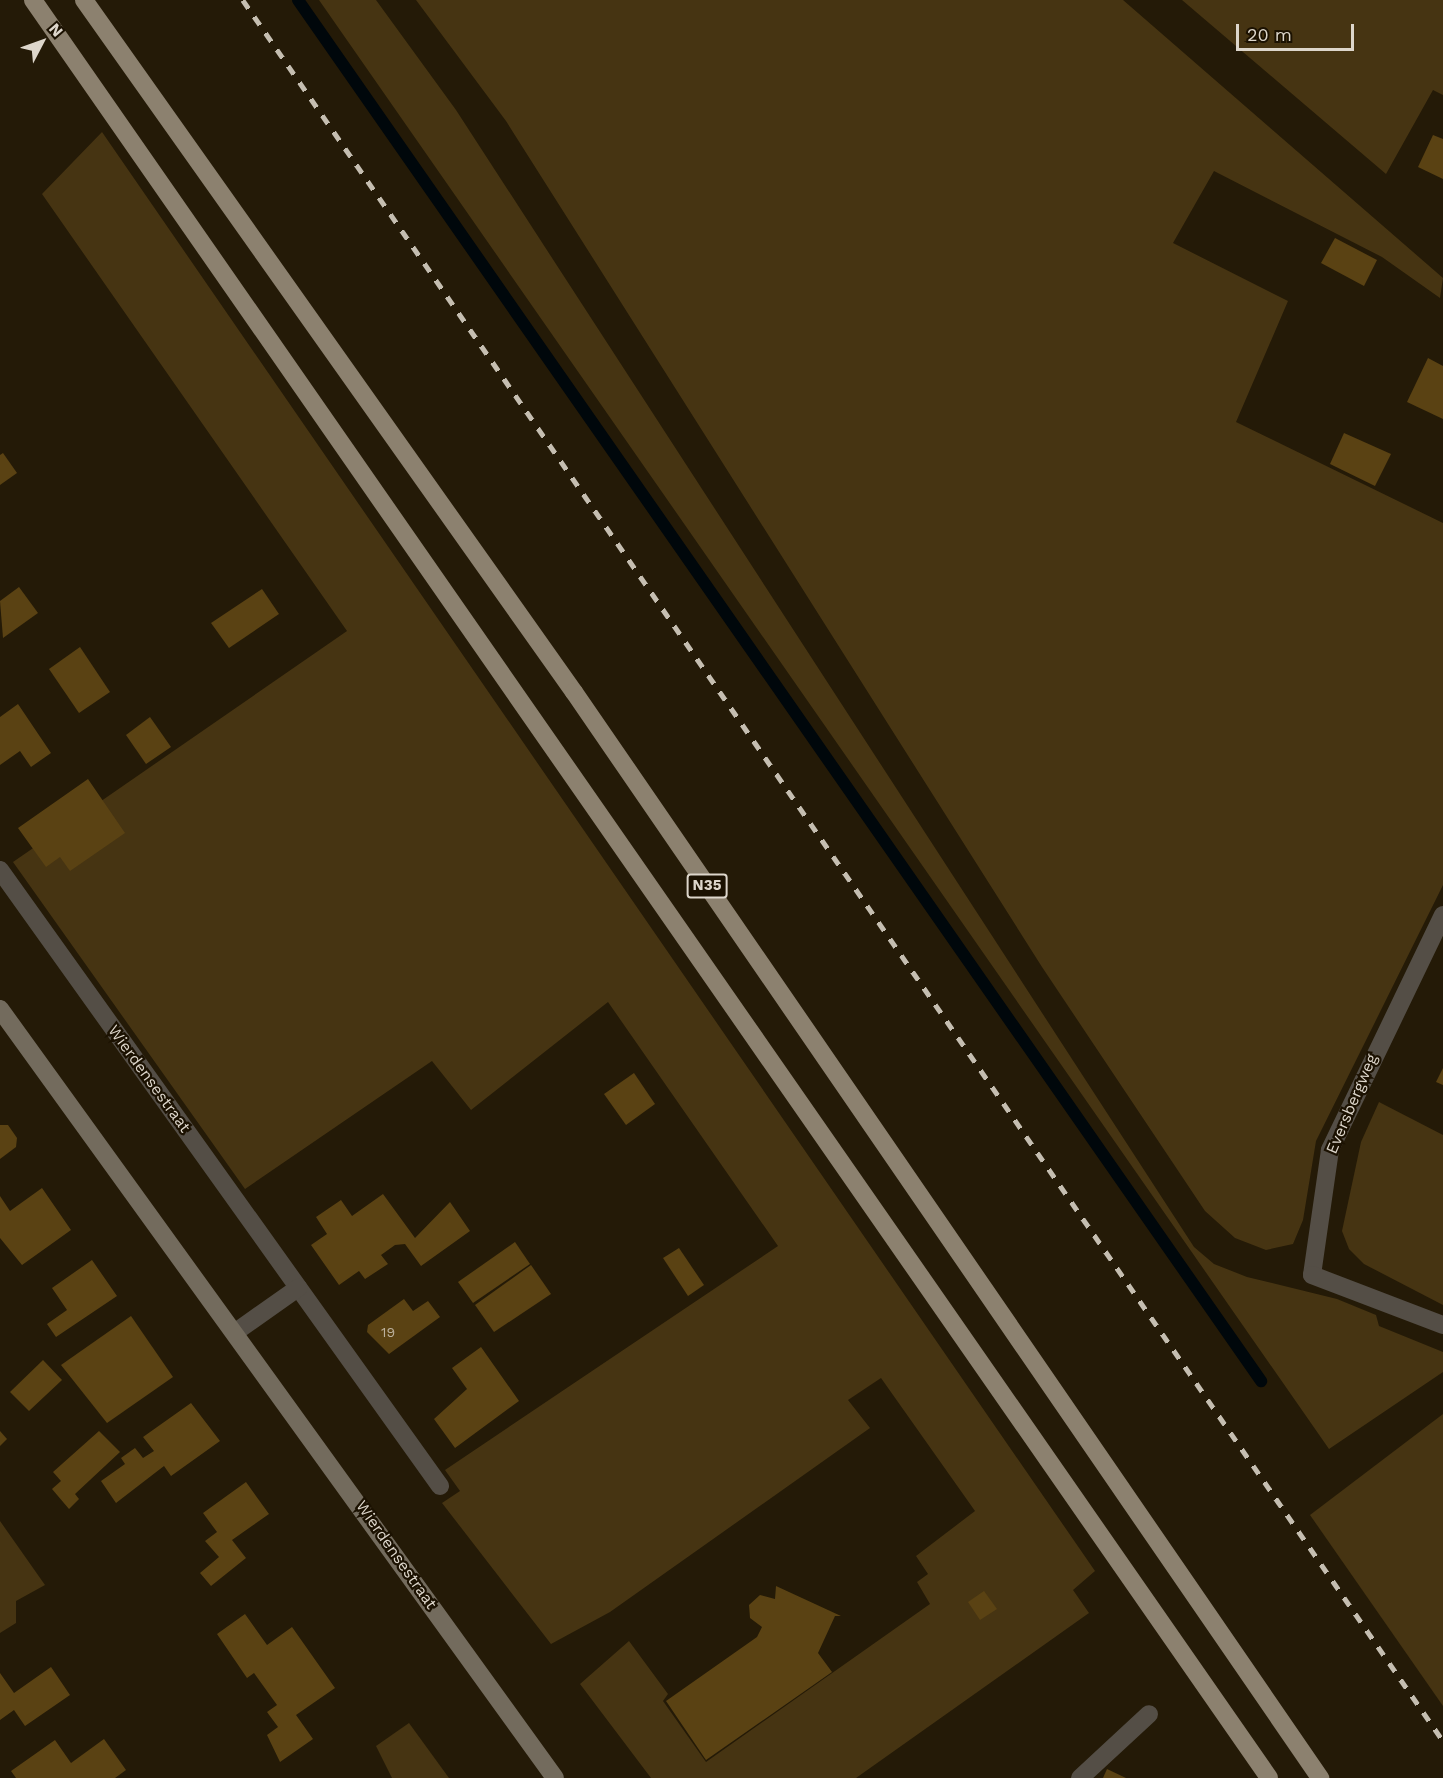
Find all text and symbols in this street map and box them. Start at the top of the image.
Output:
north arrow [12,12,72,72]
scale bar [1239,12,1358,50]
text: N [45,19,67,41]
text: 20 m [1247,24,1292,45]
road number: N35 [686,874,728,898]
street label: Wierdensestraat [104,1022,194,1136]
street label: Eversbergweg [1322,1051,1382,1157]
house number: 19 [381,1324,395,1340]
street label: Wierdensestraat [351,1497,441,1613]

